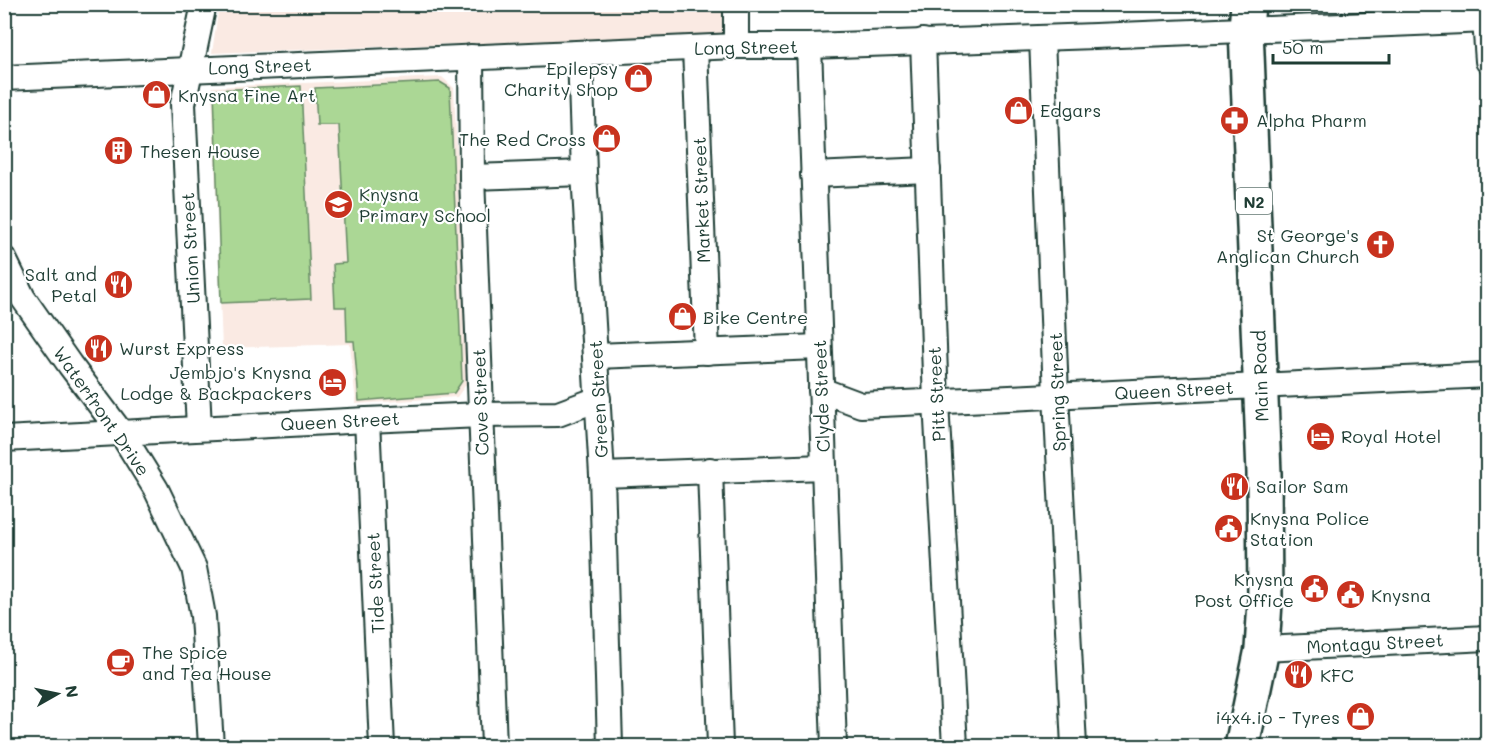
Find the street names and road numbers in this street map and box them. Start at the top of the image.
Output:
street label: Long Street [694,34,798,60]
street label: Long Street [208,52,312,80]
street label: Market Street [687,136,715,264]
road number: N2 [1236,188,1272,214]
street label: Union Street [175,192,205,304]
street label: Main Road [1246,330,1274,422]
street label: Spring Street [1043,332,1071,452]
street label: Clyde Street [807,339,835,453]
street label: Green Street [583,340,613,458]
street label: Waterfront Drive [48,341,156,481]
street label: Pitt Street [922,346,950,442]
street label: Cove Street [466,348,494,456]
street label: Queen Street [1114,375,1234,405]
street label: Queen Street [280,406,400,436]
street label: Tide Street [360,532,390,634]
street label: Montagu Street [1306,627,1444,659]

